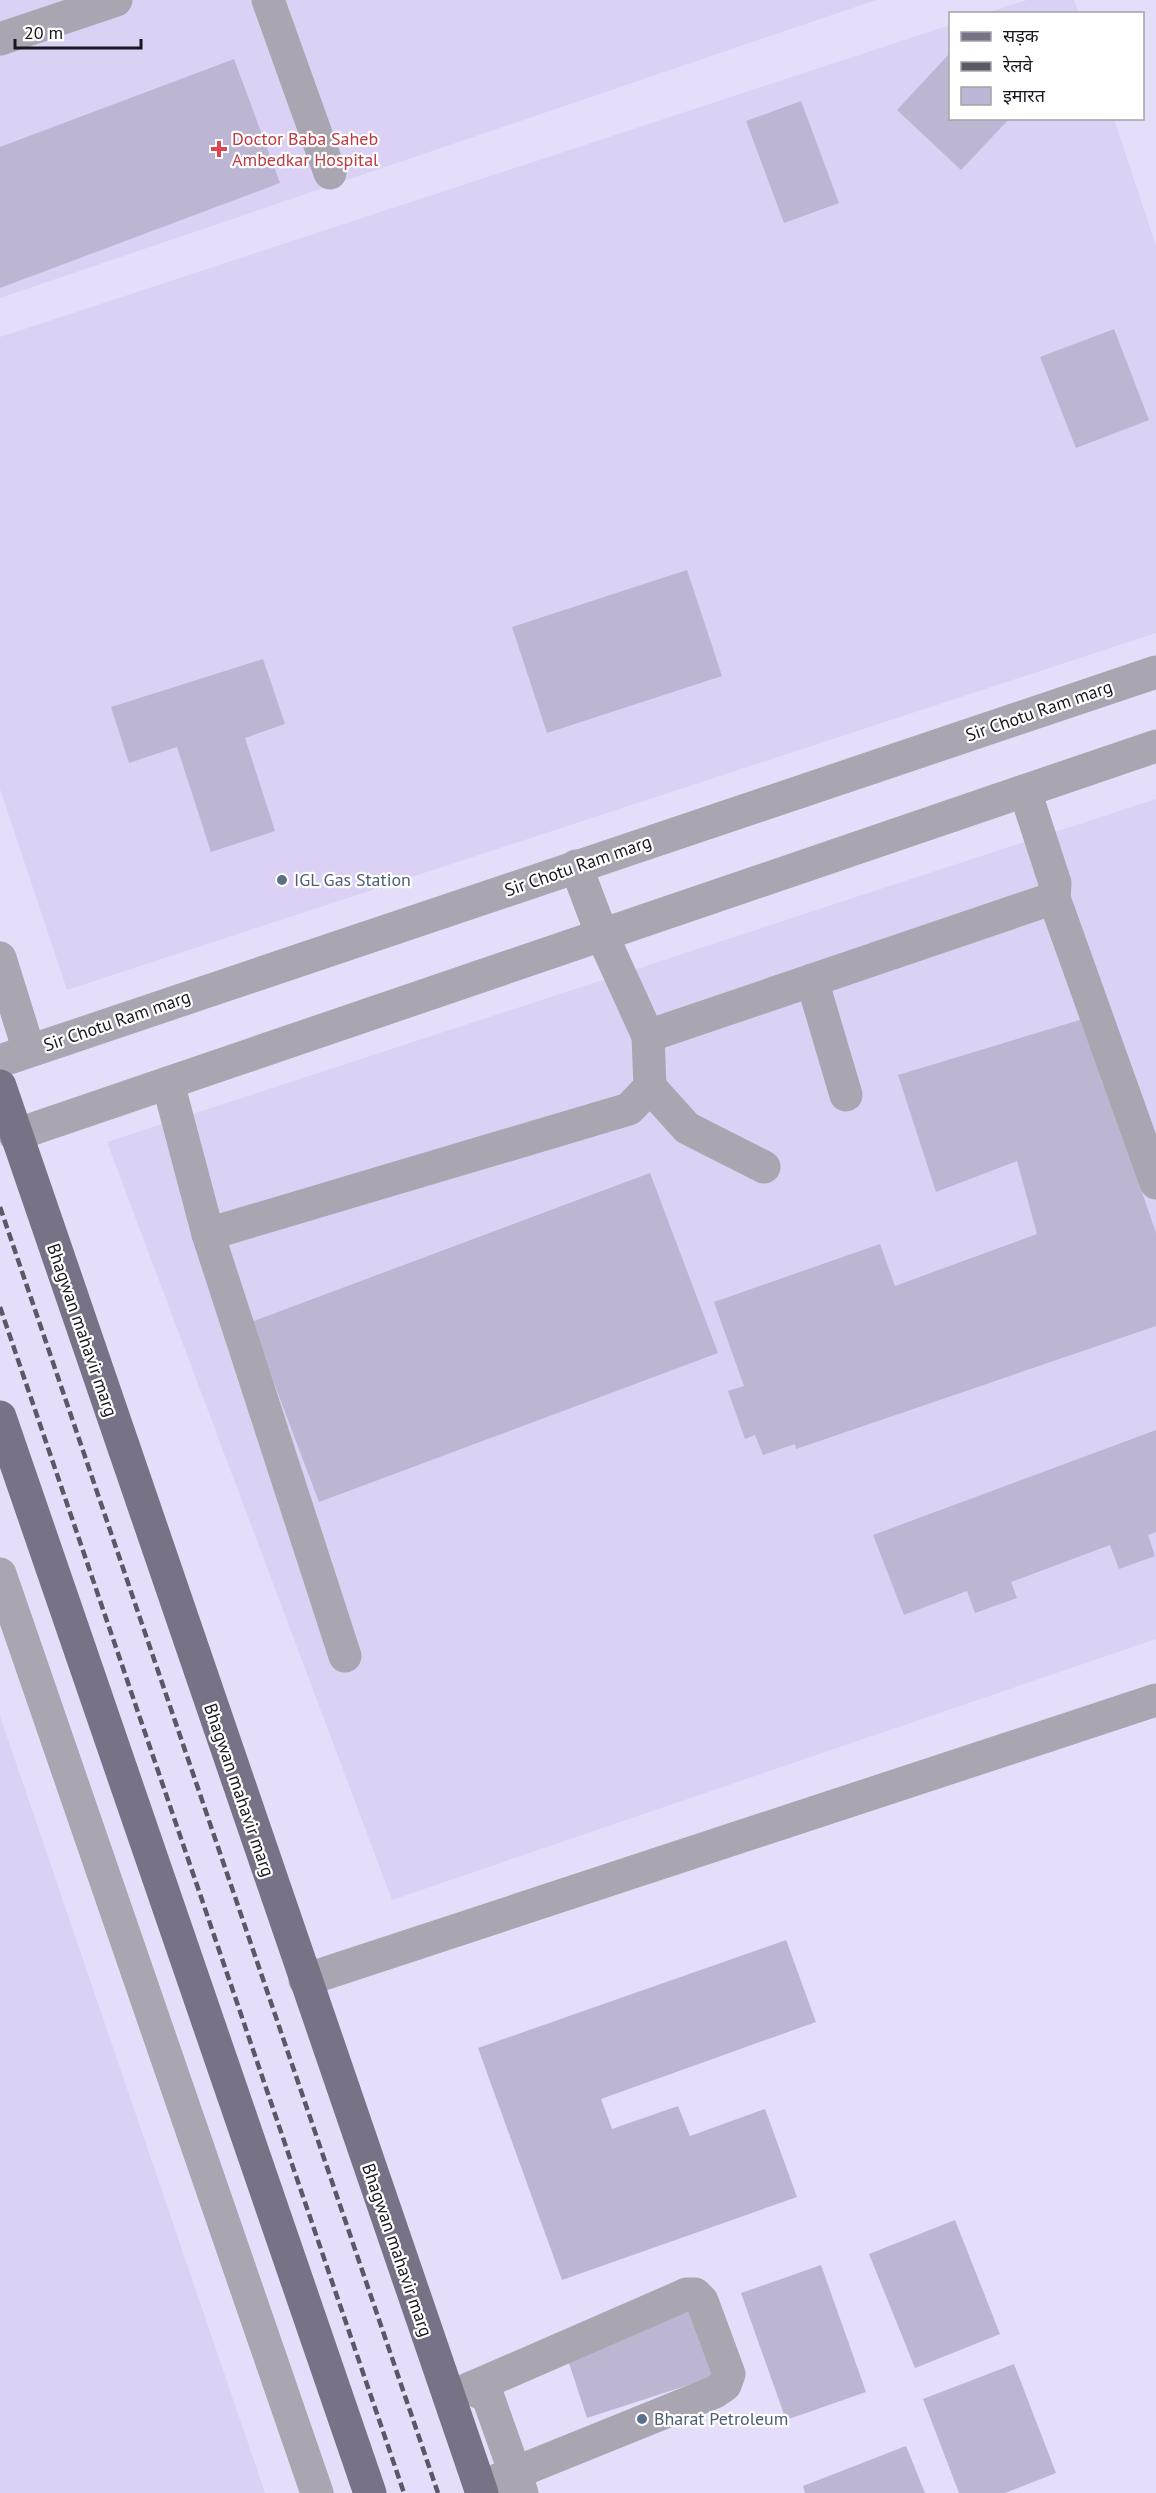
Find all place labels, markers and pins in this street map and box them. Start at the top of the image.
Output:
place label: Doctor Baba Saheb Ambedkar Hospital [232,127,379,171]
marker: Doctor Baba Saheb Ambedkar Hospital [210,140,228,158]
place label: IGL Gas Station [294,868,411,891]
marker: IGL Gas Station [275,873,289,887]
place label: Bharat Petroleum [654,2407,788,2430]
marker: Bharat Petroleum [635,2412,649,2426]

